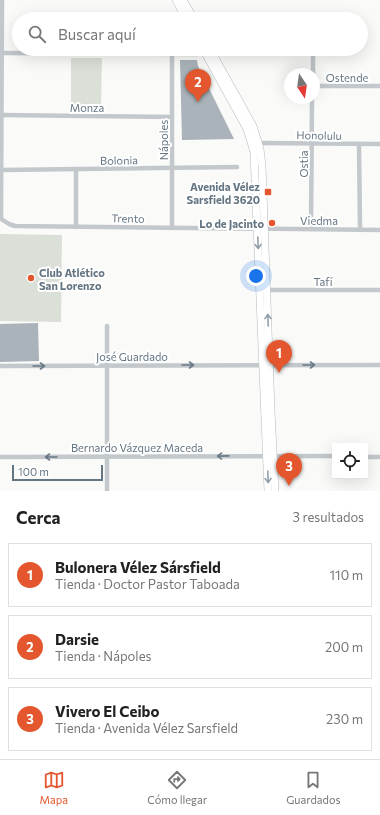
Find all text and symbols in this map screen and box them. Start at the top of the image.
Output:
search box [12,12,368,56]
icon: search [26,23,48,45]
text: Buscar aquí [58,25,136,43]
north arrow [284,68,320,104]
pin: 2 [185,69,211,102]
street label: Ostende [326,71,369,84]
street label: Monza [70,101,104,114]
street label: Nápoles [157,120,170,160]
street label: Honolulu [296,128,342,142]
street label: Ostia [297,150,310,178]
street label: Bolonia [100,153,138,167]
place label: Avenida Vélez Sarsfield 3620 [187,180,260,206]
marker: Avenida Vélez Sarsfield 3620 [263,187,273,197]
street label: Trento [111,211,145,225]
street label: Viedma [300,214,338,227]
place label: Lo de Jacinto [199,217,264,231]
marker: Lo de Jacinto [267,218,277,228]
one-way arrow [254,236,262,249]
place label: Club Atlético San Lorenzo [39,266,105,292]
your location [246,266,266,286]
marker: Club Atlético San Lorenzo [26,273,36,283]
street label: Tafí [313,275,334,288]
one-way arrow [264,314,271,327]
pin: 1 [266,340,292,373]
street label: José Guardado [96,350,168,364]
one-way arrow [181,361,194,369]
one-way arrow [302,361,315,369]
one-way arrow [32,362,45,370]
street label: Bernardo Vázquez Maceda [71,441,203,454]
map controls [332,443,368,479]
button: locate [332,443,368,479]
one-way arrow [217,452,230,460]
one-way arrow [45,453,58,461]
pin: 3 [276,453,302,486]
scale bar [12,463,103,482]
text: 100 m [18,465,49,478]
one-way arrow [264,470,272,483]
text: Cerca [16,507,61,528]
text: 3 resultados [293,509,364,525]
text: Bulonera Vélez Sársfield [55,558,221,576]
text: 1 [27,567,33,583]
text: 110 m [330,567,363,583]
text: Tienda · Doctor Pastor Taboada [55,576,240,592]
text: Darsie [55,630,99,648]
text: 2 [26,639,34,655]
text: 200 m [325,639,363,655]
text: Tienda · Nápoles [55,648,151,664]
text: Vivero El Ceibo [55,702,159,720]
text: 3 [26,711,34,727]
text: 230 m [326,711,363,727]
text: Tienda · Avenida Vélez Sarsfield [55,720,238,736]
tab: Mapa [40,769,68,806]
tab: Cómo llegar [147,769,207,806]
tab: Guardados [286,769,340,806]

